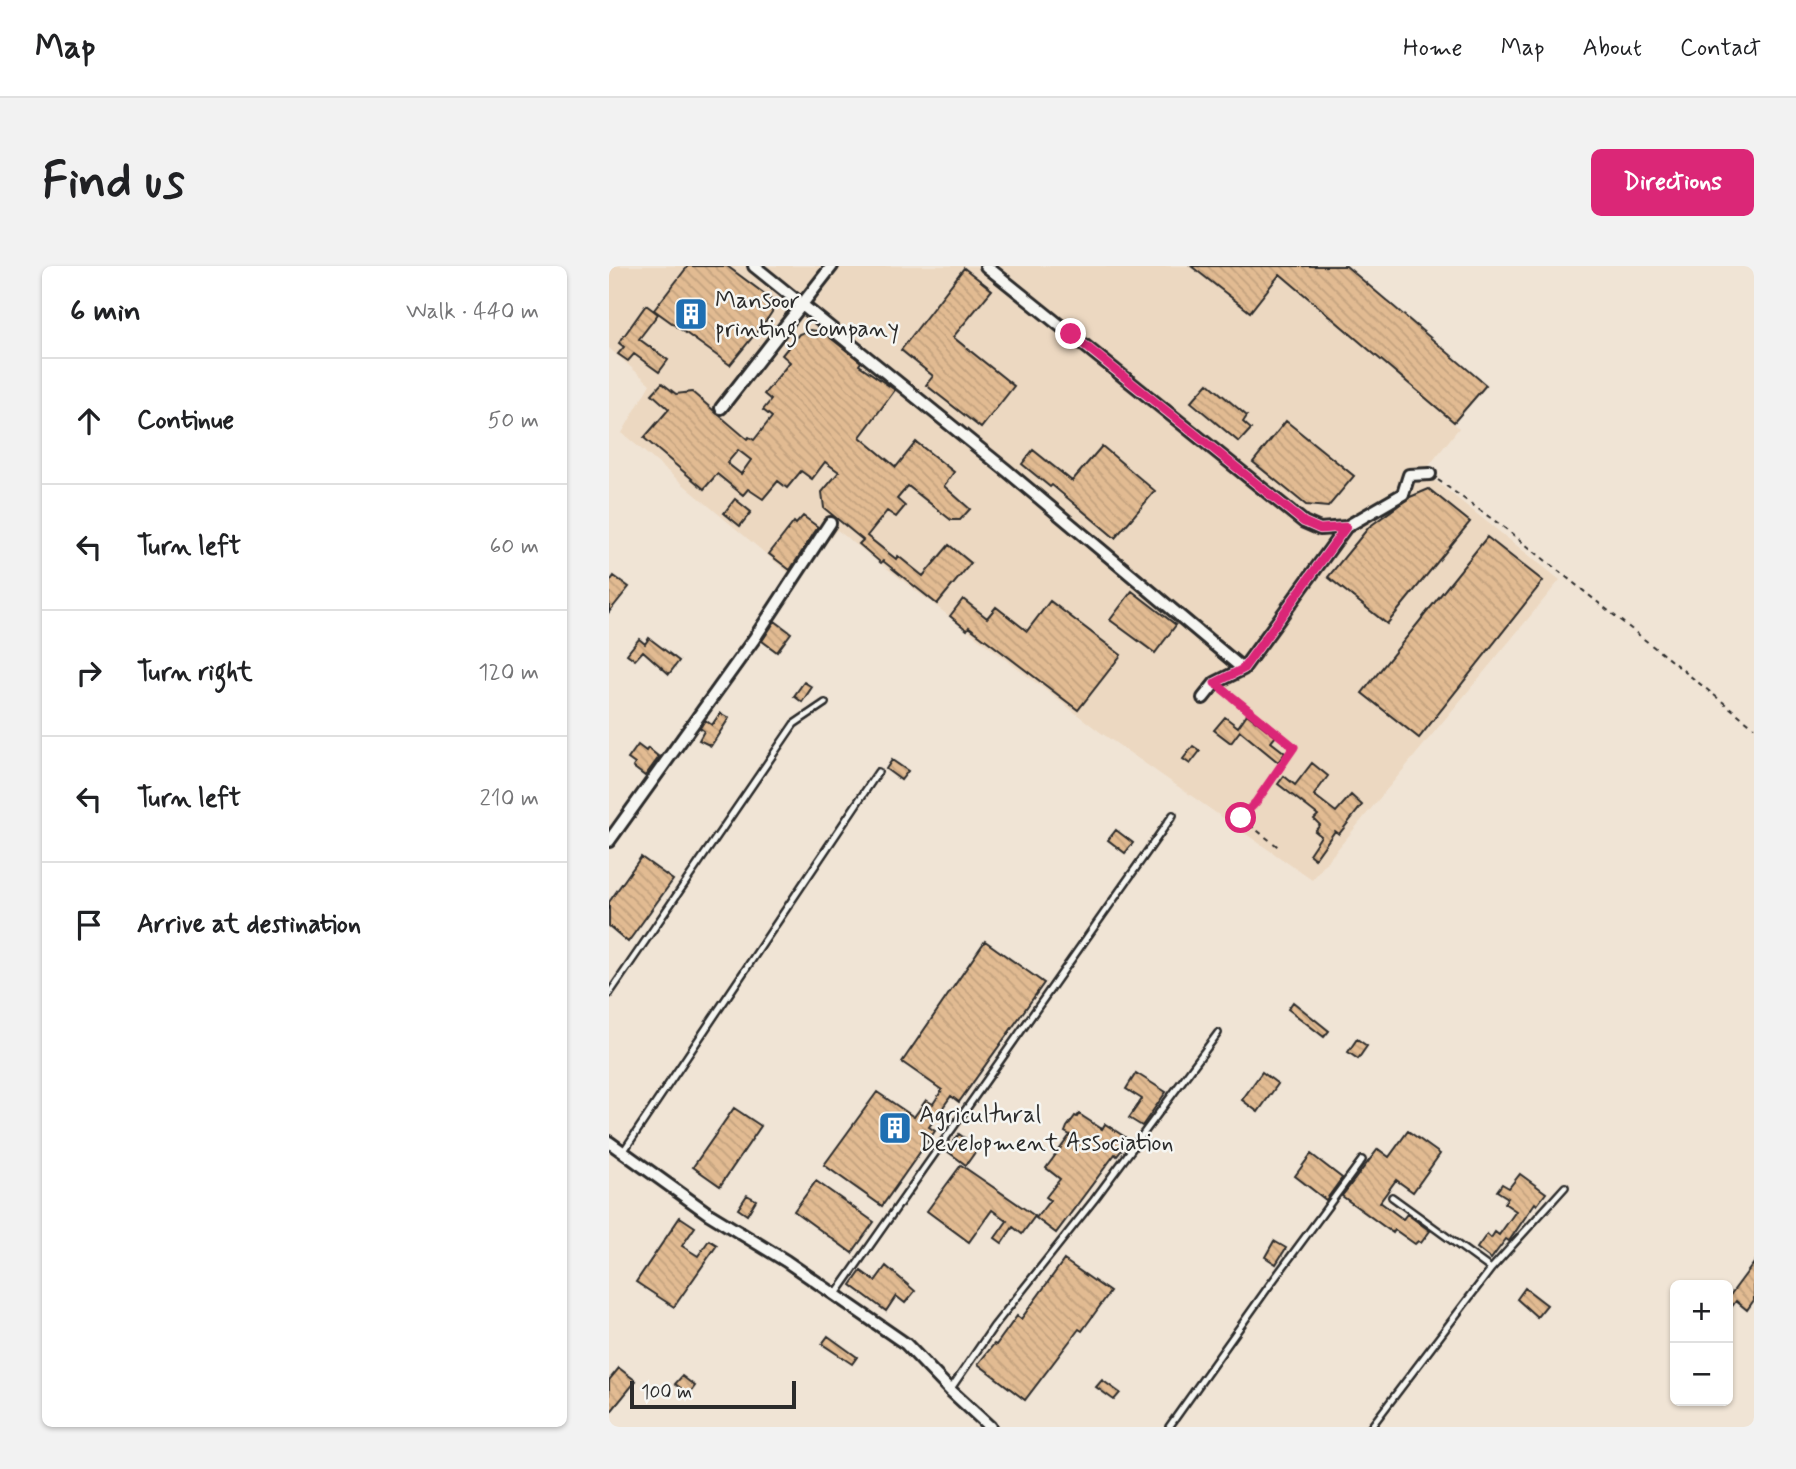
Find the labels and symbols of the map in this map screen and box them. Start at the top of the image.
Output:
place label: Mansoor printing Company [715,286,899,348]
building icon: Mansoor printing Company [672,295,710,333]
route end [1055,318,1086,349]
route start [1225,802,1256,833]
place label: Agricultural Development Association [919,1100,1174,1159]
building icon: Agricultural Development Association [876,1109,914,1147]
scale bar [630,1378,796,1410]

